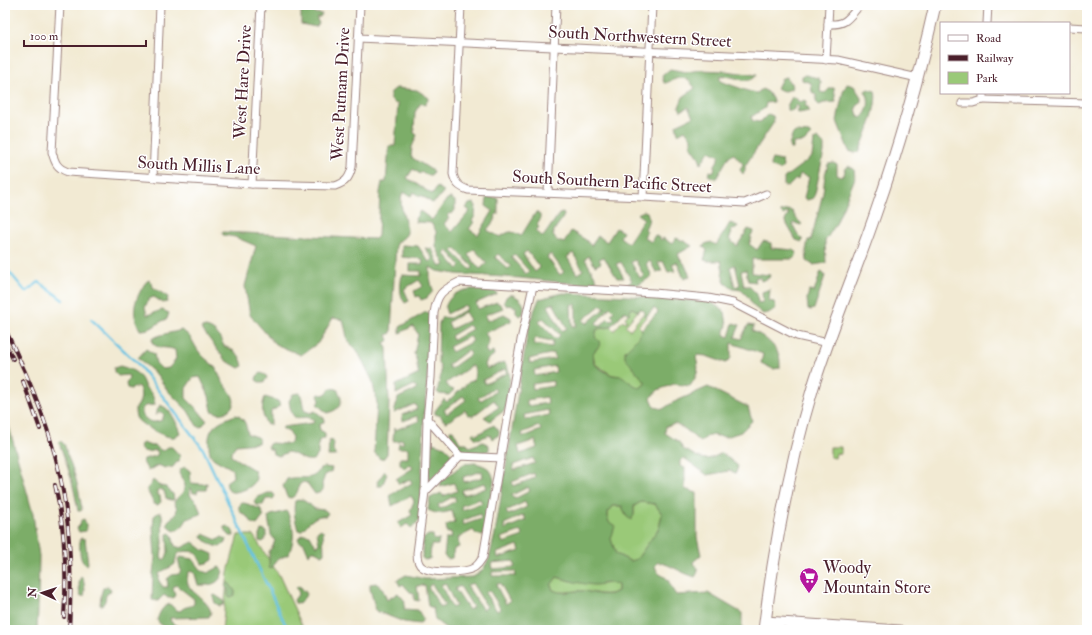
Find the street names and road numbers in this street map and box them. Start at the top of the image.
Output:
street label: South Northwestern Street [548,21,733,52]
street label: West Hare Drive [229,24,256,141]
street label: West Putnam Drive [326,27,354,162]
street label: South Millis Lane [137,152,261,179]
street label: South Southern Pacific Street [512,166,713,197]

